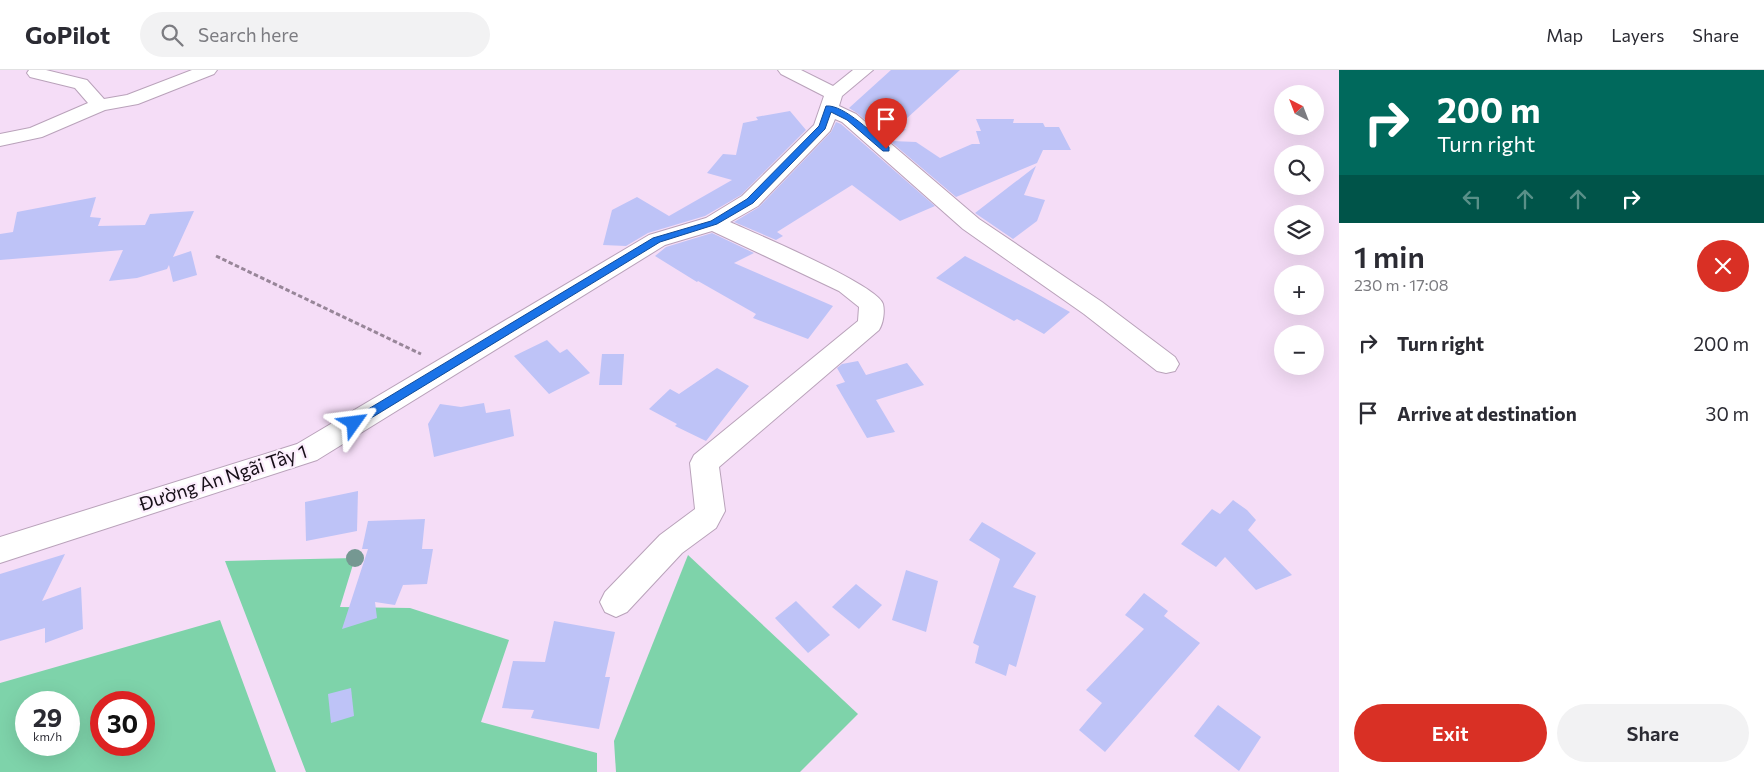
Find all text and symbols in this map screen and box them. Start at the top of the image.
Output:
search box [140,12,490,57]
text: GoPilot [25,20,110,49]
icon: search [158,21,186,49]
text: Search here [198,23,299,46]
text: Map [1546,24,1583,46]
text: Layers [1611,24,1664,46]
text: Share [1692,24,1739,46]
north arrow [1274,85,1324,135]
map controls [1274,85,1324,375]
text: 200 m [1437,87,1540,130]
icon: right [1354,90,1419,155]
pin [865,98,907,149]
icon: arrive [872,105,900,133]
text: Turn right [1437,130,1535,157]
button: search [1274,145,1324,195]
icon: left [1458,185,1486,213]
icon: ahead [1511,185,1539,213]
icon: ahead [1564,185,1592,213]
icon: right [1617,185,1645,213]
button: layers [1274,205,1324,255]
text: 1 min [1354,237,1425,274]
button: close [1697,240,1749,292]
button: + [1274,265,1324,315]
text: 230 m · 17:08 [1354,275,1449,294]
button: − [1274,325,1324,375]
icon: right [1354,329,1382,357]
text: Turn right [1397,332,1484,355]
text: 200 m [1694,332,1749,355]
position arrow [327,396,379,448]
icon: arrive [1354,399,1382,427]
text: Arrive at destination [1397,402,1577,425]
text: 30 m [1706,402,1749,425]
street label: Đường An Ngãi Tây 1 [135,439,310,515]
speed limit sign: 30 [90,691,155,756]
text: 29 [33,702,62,732]
button: Exit [1354,704,1547,762]
button: Share [1557,704,1749,762]
text: km/h [33,729,62,743]

